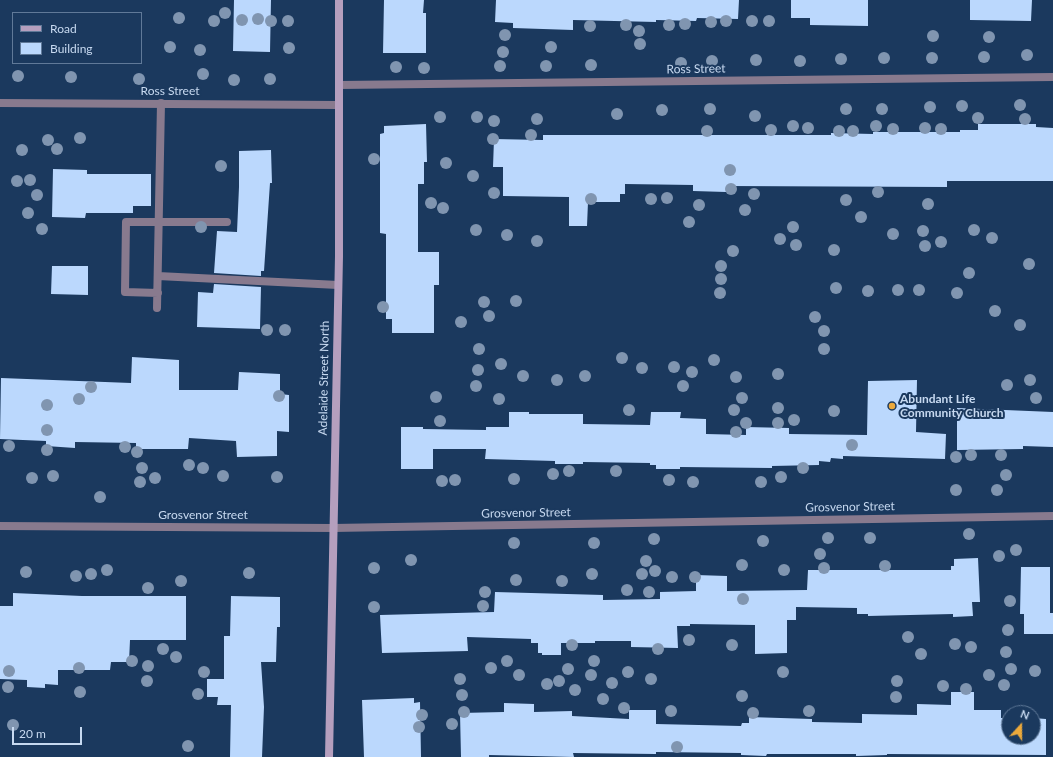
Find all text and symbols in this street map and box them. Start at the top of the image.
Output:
legend [12,12,142,64]
text: Road [50,21,77,36]
text: Building [50,41,93,56]
street label: Ross Street [666,61,726,77]
street label: Ross Street [141,84,199,98]
street label: Adelaide Street North [316,321,332,435]
place label: Abundant Life Community Church [900,392,1003,420]
marker: Abundant Life Community Church [887,401,897,411]
street label: Grosvenor Street [805,499,895,515]
street label: Grosvenor Street [481,505,571,521]
street label: Grosvenor Street [158,508,248,522]
north arrow [1001,705,1041,745]
text: N [1019,707,1031,722]
scale bar [14,719,84,745]
text: 20 m [19,726,46,741]

